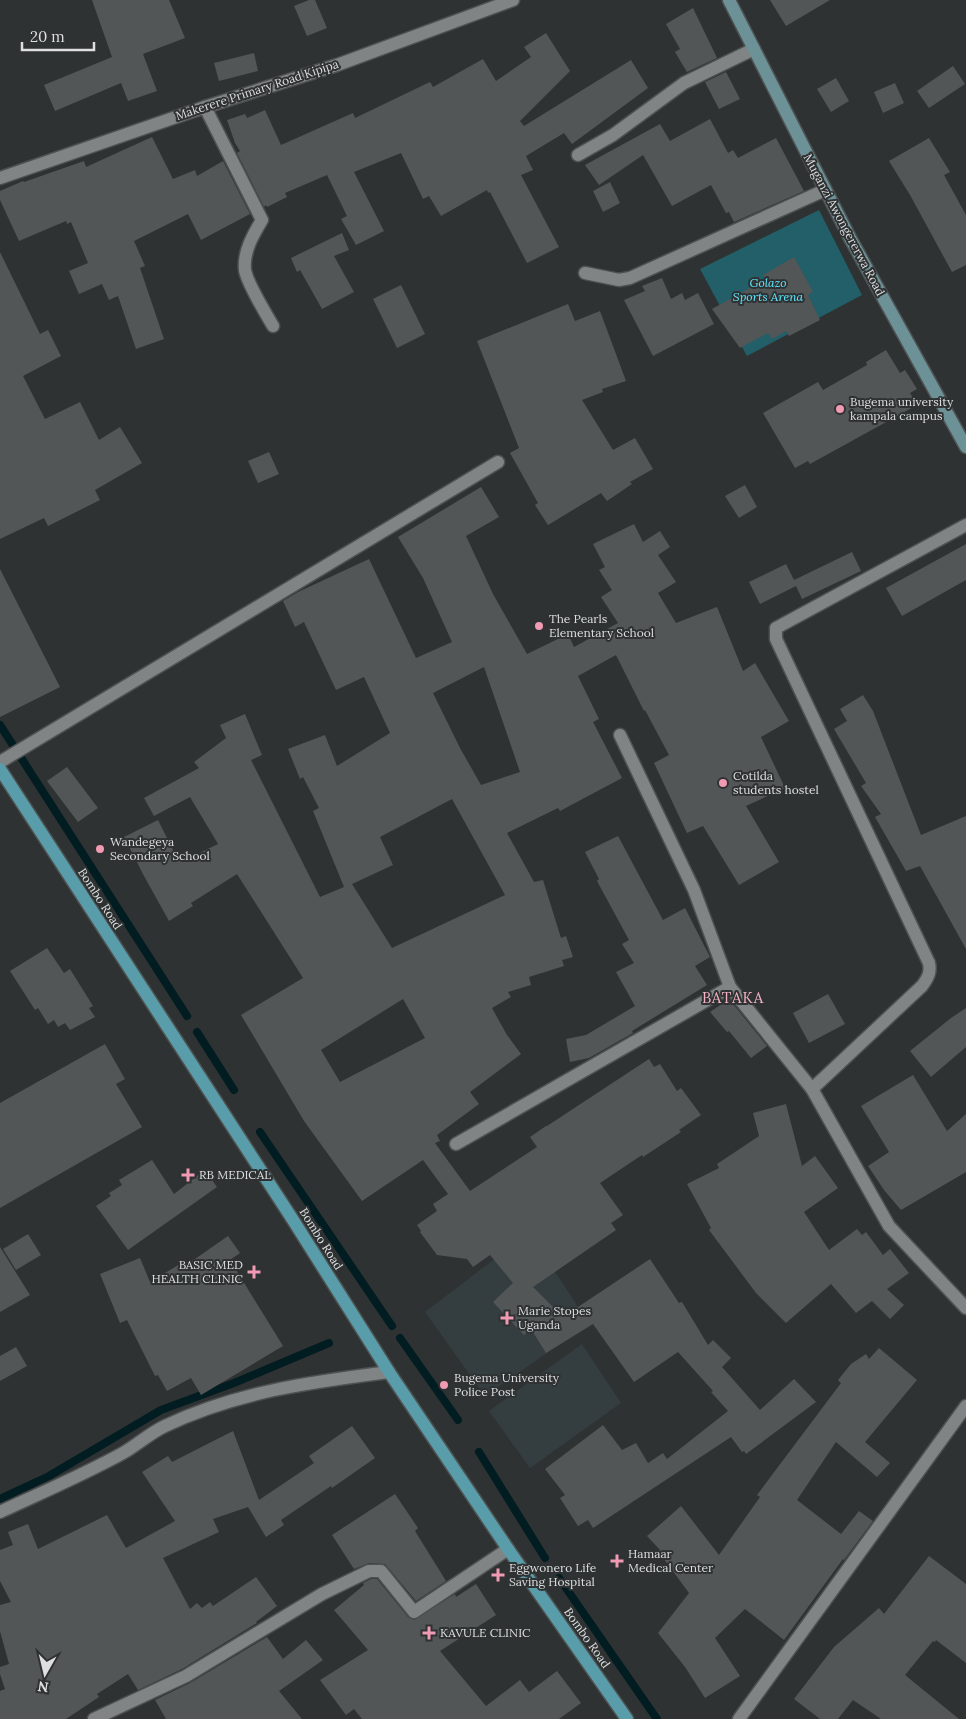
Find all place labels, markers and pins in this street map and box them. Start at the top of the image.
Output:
place label: Bugema university kampala campus [850,394,954,423]
marker: Bugema university kampala campus [834,403,846,415]
place label: The Pearls Elementary School [549,611,654,640]
marker: The Pearls Elementary School [533,620,545,632]
place label: Cotilda students hostel [733,768,819,797]
marker: Cotilda students hostel [717,777,729,789]
place label: Wandegeya Secondary School [110,834,210,863]
marker: Wandegeya Secondary School [94,843,106,855]
place label: RB MEDICAL [199,1167,271,1182]
marker: RB MEDICAL [181,1168,195,1182]
place label: BASIC MED HEALTH CLINIC [151,1257,244,1286]
marker: BASIC MED HEALTH CLINIC [247,1265,261,1279]
place label: Marie Stopes Uganda [518,1303,592,1332]
marker: Marie Stopes Uganda [500,1311,514,1325]
place label: Bugema University Police Post [454,1370,560,1399]
marker: Bugema University Police Post [438,1379,450,1391]
place label: Hamaar Medical Center [628,1546,714,1575]
marker: Hamaar Medical Center [610,1554,624,1568]
place label: Eggwonero Life Saving Hospital [509,1560,597,1589]
marker: Eggwonero Life Saving Hospital [491,1568,505,1582]
place label: KAVULE CLINIC [440,1625,531,1640]
marker: KAVULE CLINIC [422,1626,436,1640]

